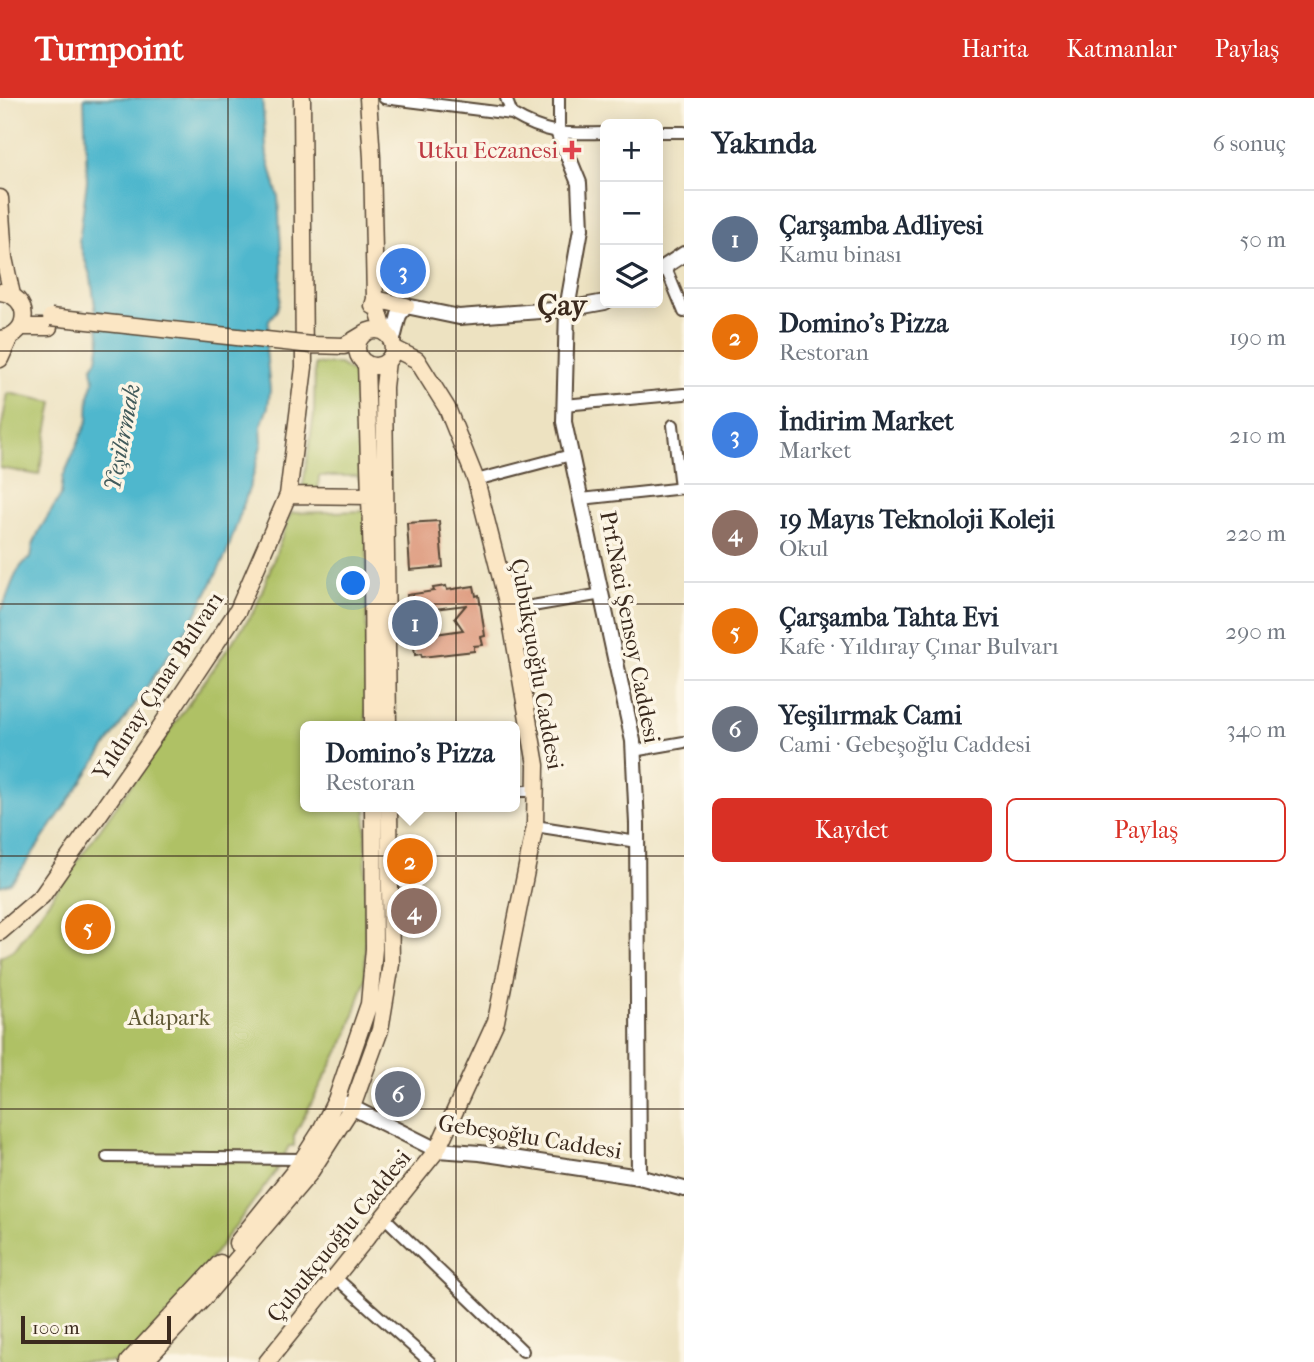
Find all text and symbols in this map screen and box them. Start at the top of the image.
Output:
text: Turnpoint [35,30,183,69]
text: Harita [961,35,1028,63]
text: Katmanlar [1066,35,1177,63]
text: Paylaş [1215,35,1279,63]
map controls [600,119,663,308]
button: + [600,119,663,182]
text: Yakında [712,126,816,161]
text: 6 sonuç [1212,130,1286,157]
place label: Utku Eczanesi [417,137,558,164]
marker: Utku Eczanesi [564,142,580,158]
button: − [600,182,663,245]
text: Çarşamba Adliyesi [779,210,983,241]
text: 1 [731,226,739,253]
text: 50 m [1239,226,1286,253]
text: Kamu binası [779,241,902,268]
pin: 3 [380,245,426,297]
button: layers [600,245,663,308]
district label: Çay [537,288,589,323]
text: Domino's Pizza [779,308,948,339]
text: 2 [729,324,741,351]
text: 190 m [1229,324,1286,351]
text: Restoran [779,339,869,366]
water label: Yeşilırmak [98,381,146,493]
text: İndirim Market [779,406,954,437]
text: 3 [730,422,740,449]
text: 210 m [1229,422,1286,449]
text: Market [779,437,851,464]
text: 19 Mayıs Teknoloji Koleji [779,504,1055,535]
street label: Prf.Naci Şensoy Caddesi [594,509,666,746]
text: 4 [728,520,742,547]
text: 220 m [1226,520,1286,547]
text: Okul [779,535,828,562]
street label: Çubukçuoğlu Caddesi [505,556,569,772]
your location [336,566,370,600]
street label: Yıldıray Çınar Bulvarı [87,587,229,786]
pin: 1 [392,597,438,649]
text: Çarşamba Tahta Evi [779,602,999,633]
text: 5 [730,618,740,645]
text: 290 m [1225,618,1286,645]
text: Kafe · Yıldıray Çınar Bulvarı [779,633,1059,660]
text: Yeşilırmak Cami [779,700,962,731]
text: 6 [729,716,741,743]
text: 340 m [1226,716,1286,743]
popup [300,721,520,812]
text: Cami · Gebeşoğlu Caddesi [779,731,1031,758]
text: Domino's Pizza [325,738,495,769]
text: Restoran [325,769,415,796]
button: Kaydet [712,798,992,862]
button: Paylaş [1006,798,1286,862]
pin: 2 [387,835,433,887]
pin: 4 [391,885,437,937]
pin: 5 [65,901,111,953]
park label: Adapark [127,1004,211,1031]
pin: 6 [375,1068,421,1120]
street label: Gebeşoğlu Caddesi [436,1109,624,1165]
street label: Çubukçuoğlu Caddesi [261,1144,417,1328]
scale bar [21,1313,172,1345]
text: 100 m [32,1317,80,1339]

